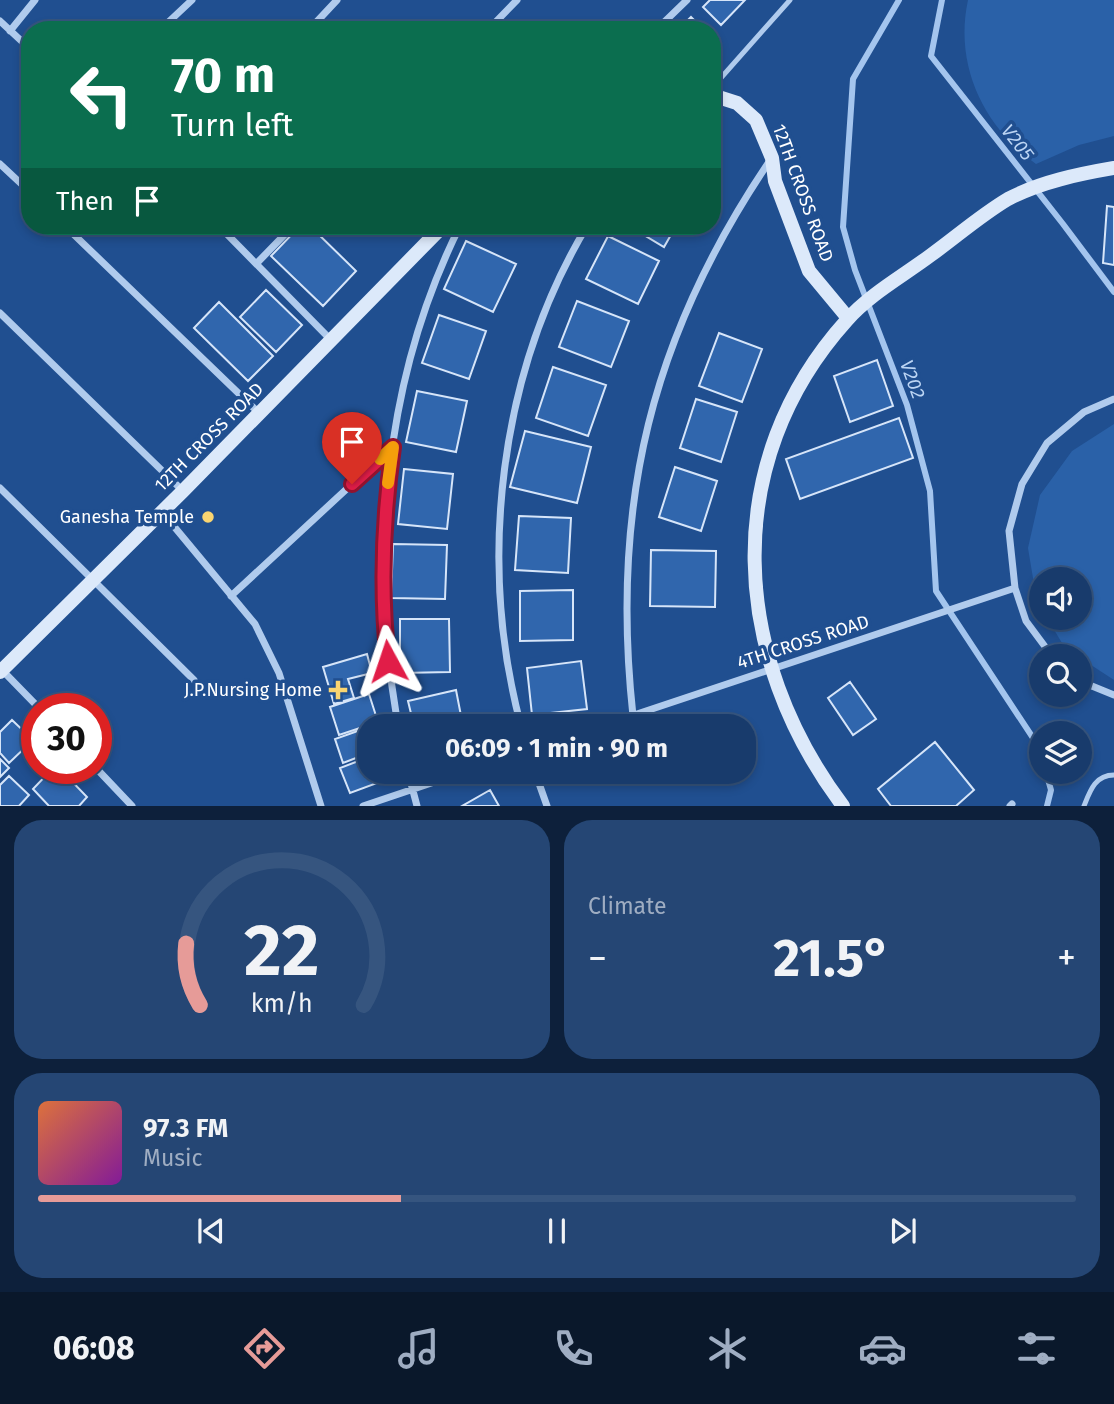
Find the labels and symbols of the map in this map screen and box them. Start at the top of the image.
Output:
water label: V205 [996,120,1039,165]
street label: 12TH CROSS ROAD [768,121,838,265]
water label: V202 [895,357,930,402]
street label: 12TH CROSS ROAD [150,378,268,496]
pin [322,412,382,484]
place label: Ganesha Temple [60,506,194,528]
marker: Ganesha Temple [200,509,216,525]
street label: 4TH CROSS ROAD [734,610,872,674]
position arrow [351,624,425,698]
place label: J.P.Nursing Home [184,679,322,701]
marker: J.P.Nursing Home [328,680,348,700]
speed limit sign: 30 [21,693,112,784]

